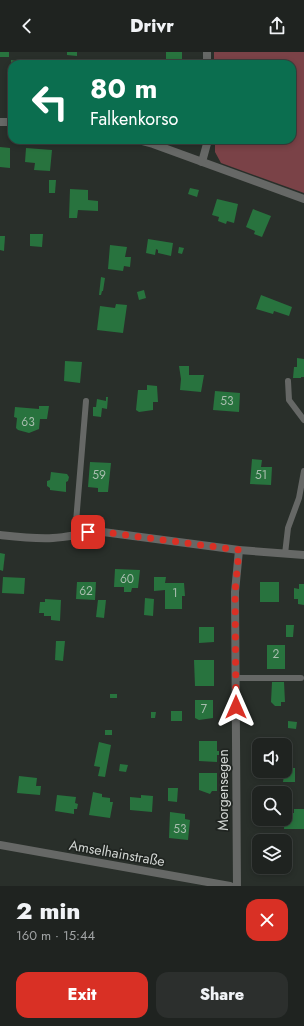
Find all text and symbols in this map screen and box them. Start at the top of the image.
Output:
text: Drivr [130,13,174,39]
icon: back [16,15,38,37]
icon: share [266,15,288,37]
text: 80 m [90,68,157,109]
icon: left [24,76,76,128]
text: Falkenkorso [90,106,178,132]
house number: 53 [220,392,234,410]
house number: 63 [21,413,35,431]
house number: 59 [92,466,106,484]
house number: 51 [255,466,267,484]
pin [71,515,105,549]
icon: arrive [77,521,99,543]
house number: 60 [120,570,134,588]
house number: 62 [79,582,93,600]
house number: 1 [172,584,178,602]
house number: 2 [273,645,280,663]
position arrow [215,686,257,728]
house number: 7 [201,700,208,718]
map controls [252,738,292,874]
button: sound [252,738,292,778]
street label: Morgensegen [213,749,233,831]
button: search [252,786,292,826]
house number: 53 [173,820,187,838]
button: layers [252,834,292,874]
street label: Amselhainstraße [68,835,166,871]
text: 2 min [16,893,80,928]
button: close [246,899,288,941]
text: 160 m · 15:44 [16,926,95,945]
button: Exit [16,972,148,1018]
button: Share [156,972,288,1018]

